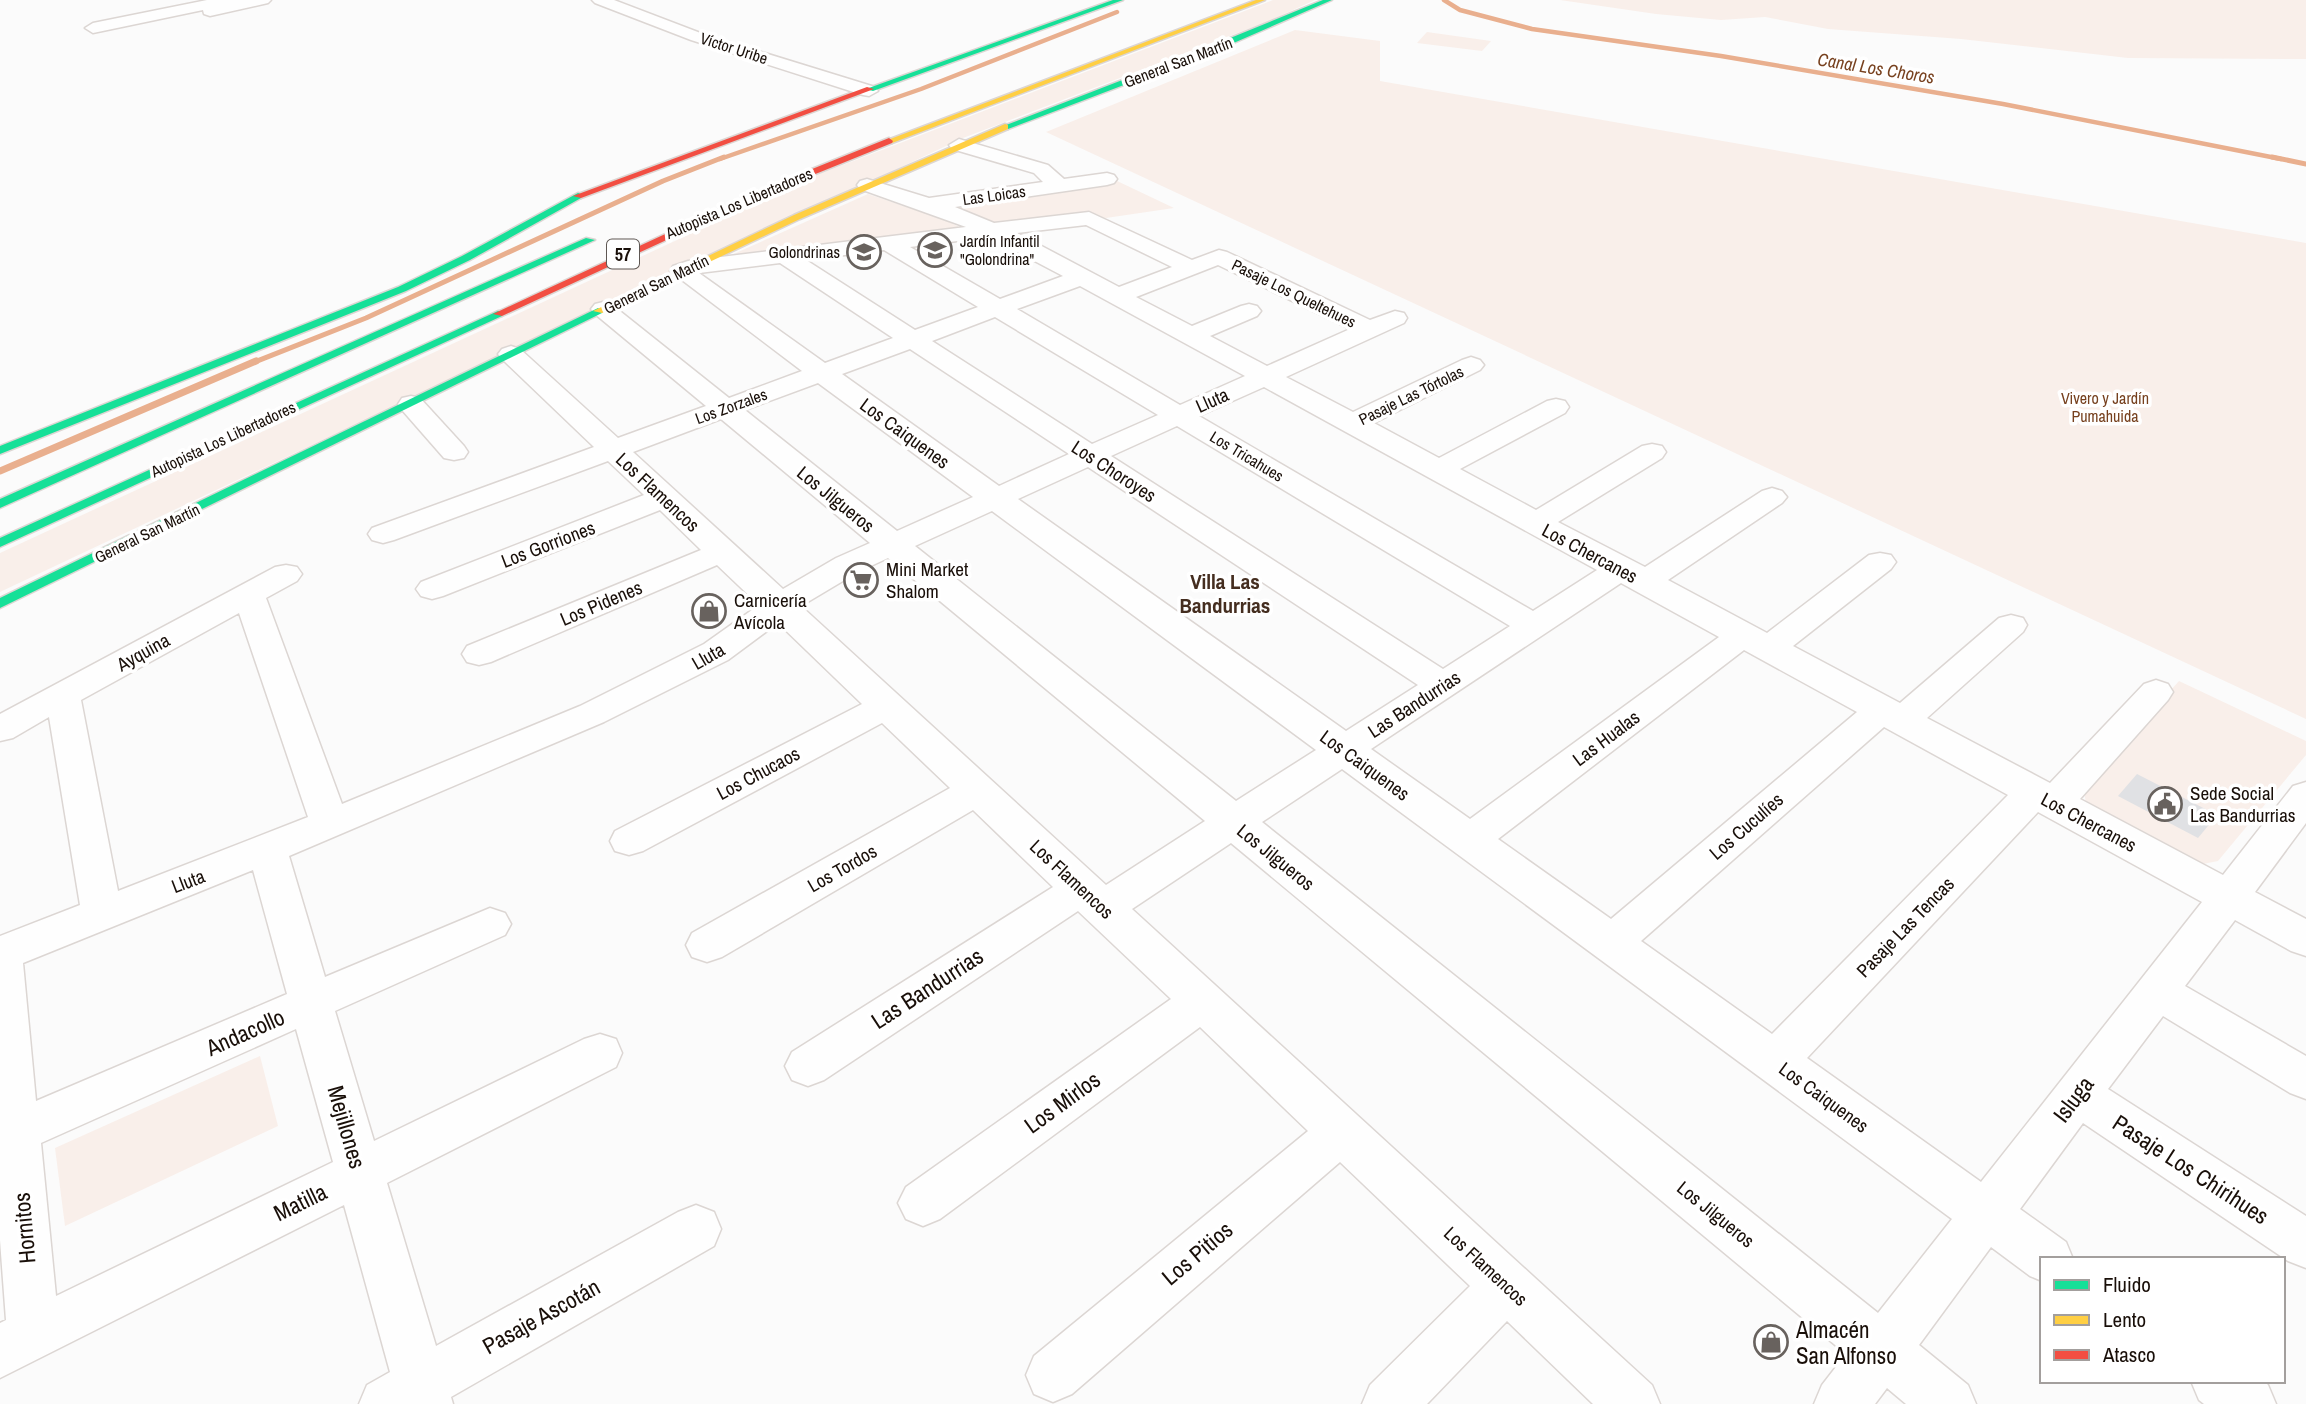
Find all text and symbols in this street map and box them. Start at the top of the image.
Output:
street label: Víctor Uribe [697,27,771,69]
street label: General San Martín [1121,31,1235,93]
water label: Canal Los Choros [1816,46,1936,90]
street label: Autopista Los Libertadores [661,162,816,244]
street label: Las Loicas [961,180,1027,210]
place label: Jardín Infantil "Golondrina" [960,230,1040,270]
school or university icon: Jardín Infantil "Golondrina" [916,231,954,269]
school or university icon: Golondrinas [845,233,883,271]
road number: 57 [607,240,639,268]
place label: Golondrinas [769,241,840,263]
street label: General San Martín [600,249,712,319]
street label: Pasaje Los Queltehues [1228,253,1360,333]
street label: Pasaje Las Tórtolas [1355,360,1467,430]
street label: Lluta [1191,381,1233,419]
street label: Los Zorzales [692,383,770,429]
park label: Vivero y Jardín Pumahuida [2061,387,2149,427]
street label: Los Caiquenes [855,392,955,474]
street label: Autopista Los Libertadores [146,396,299,483]
street label: Los Tricahues [1206,425,1288,487]
street label: Los Choroyes [1067,434,1162,508]
street label: Los Flamencos [611,446,706,538]
street label: Los Jilgueros [792,460,880,538]
street label: General San Martín [91,498,203,568]
street label: Los Gorriones [497,514,599,574]
street label: Los Chercanes [1538,517,1643,589]
place label: Mini Market Shalom [886,556,969,604]
supermarket icon: Mini Market Shalom [842,561,880,599]
district label: Villa Las Bandurrias [1180,567,1270,620]
street label: Los Pidenes [556,574,646,632]
place label: Carnicería Avícola [733,587,807,635]
shop icon: Carnicería Avícola [690,592,728,630]
street label: Ayquina [111,627,174,678]
street label: Lluta [687,636,729,676]
street label: Las Bandurrias [1363,664,1466,744]
street label: Las Hualas [1567,704,1645,772]
street label: Los Caiquenes [1315,724,1415,806]
street label: Los Chucaos [712,740,804,806]
place label: Sede Social Las Bandurrias [2190,780,2296,828]
public building icon: Sede Social Las Bandurrias [2146,785,2184,823]
street label: Los Chercanes [2037,786,2142,858]
street label: Los Cuculíes [1703,787,1789,865]
street label: Los Jilgueros [1232,818,1320,896]
street label: Los Flamencos [1025,833,1120,925]
street label: Los Tordos [803,838,882,898]
street label: Lluta [168,863,209,899]
street label: Pasaje Las Tencas [1850,871,1960,983]
street label: Las Bandurrias [865,940,989,1036]
street label: Andacollo [200,1001,289,1063]
street label: Los Caiquenes [1774,1056,1874,1138]
street label: Los Mirlos [1018,1064,1106,1140]
street label: Isluga [2045,1069,2101,1128]
street label: Mejillones [320,1082,374,1172]
street label: Pasaje Los Chirihues [2107,1107,2275,1231]
street label: Los Jilgueros [1672,1175,1760,1253]
street label: Matilla [268,1176,332,1228]
street label: Hornitos [5,1191,43,1265]
street label: Los Pitios [1155,1214,1239,1292]
street label: Los Flamencos [1439,1220,1534,1312]
legend [2040,1257,2285,1383]
text: Fluido [2103,1270,2151,1299]
street label: Pasaje Ascotán [477,1271,605,1361]
text: Lento [2103,1305,2146,1334]
place label: Almacén San Alfonso [1795,1314,1897,1371]
shop icon: Almacén San Alfonso [1752,1323,1790,1361]
text: Atasco [2102,1340,2156,1369]

